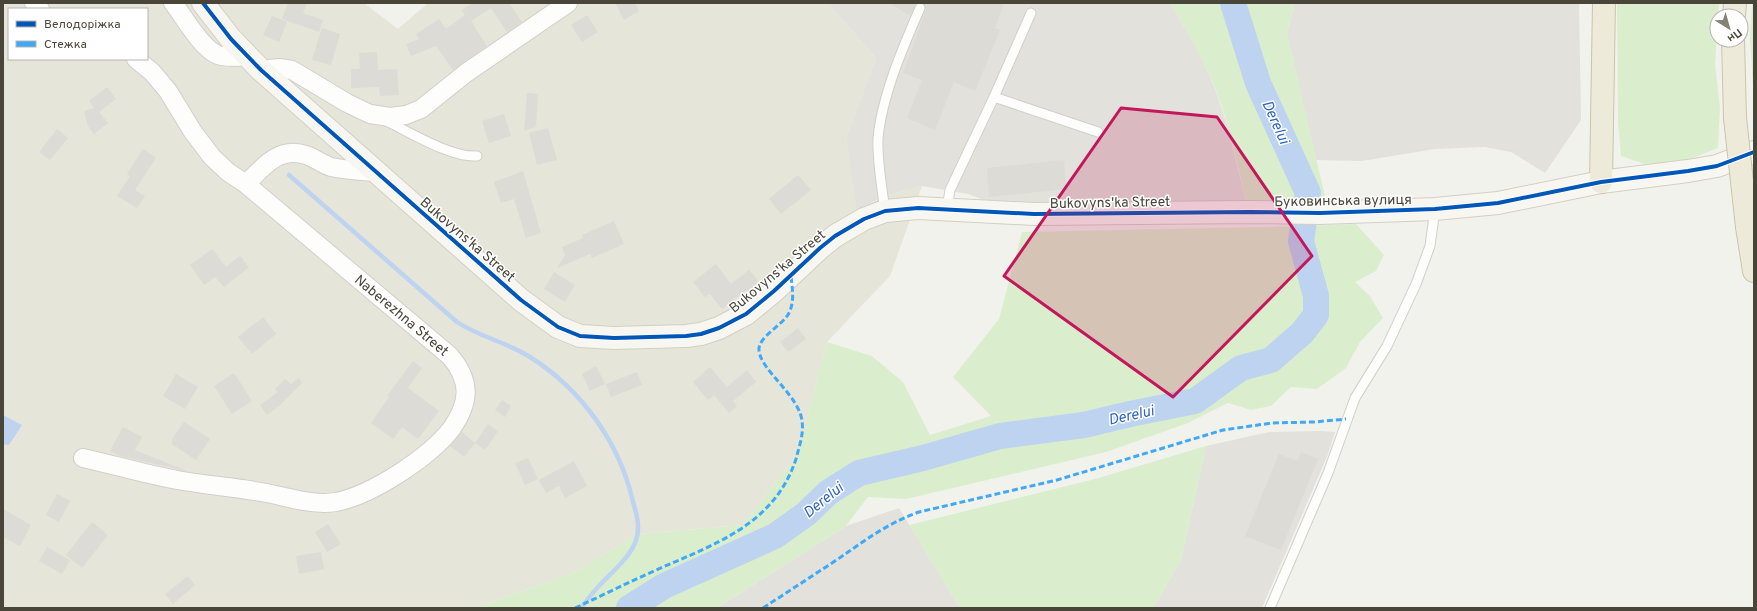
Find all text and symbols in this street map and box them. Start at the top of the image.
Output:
legend [8,8,148,60]
north arrow [1709,8,1749,48]
text: Велодоріжка [44,17,121,33]
text: Пн [1724,25,1745,45]
text: Стежка [44,37,87,53]
water label: Derelui [1257,98,1293,149]
street label: Буковинська вулиця [1274,192,1412,211]
street label: Bukovyns'ka Street [416,194,518,286]
street label: Bukovyns'ka Street [1050,194,1170,213]
street label: Bukovyns'ka Street [726,227,830,317]
street label: Naberezhna Street [351,272,451,360]
water label: Derelui [1107,402,1157,431]
water label: Derelui [800,478,849,523]

